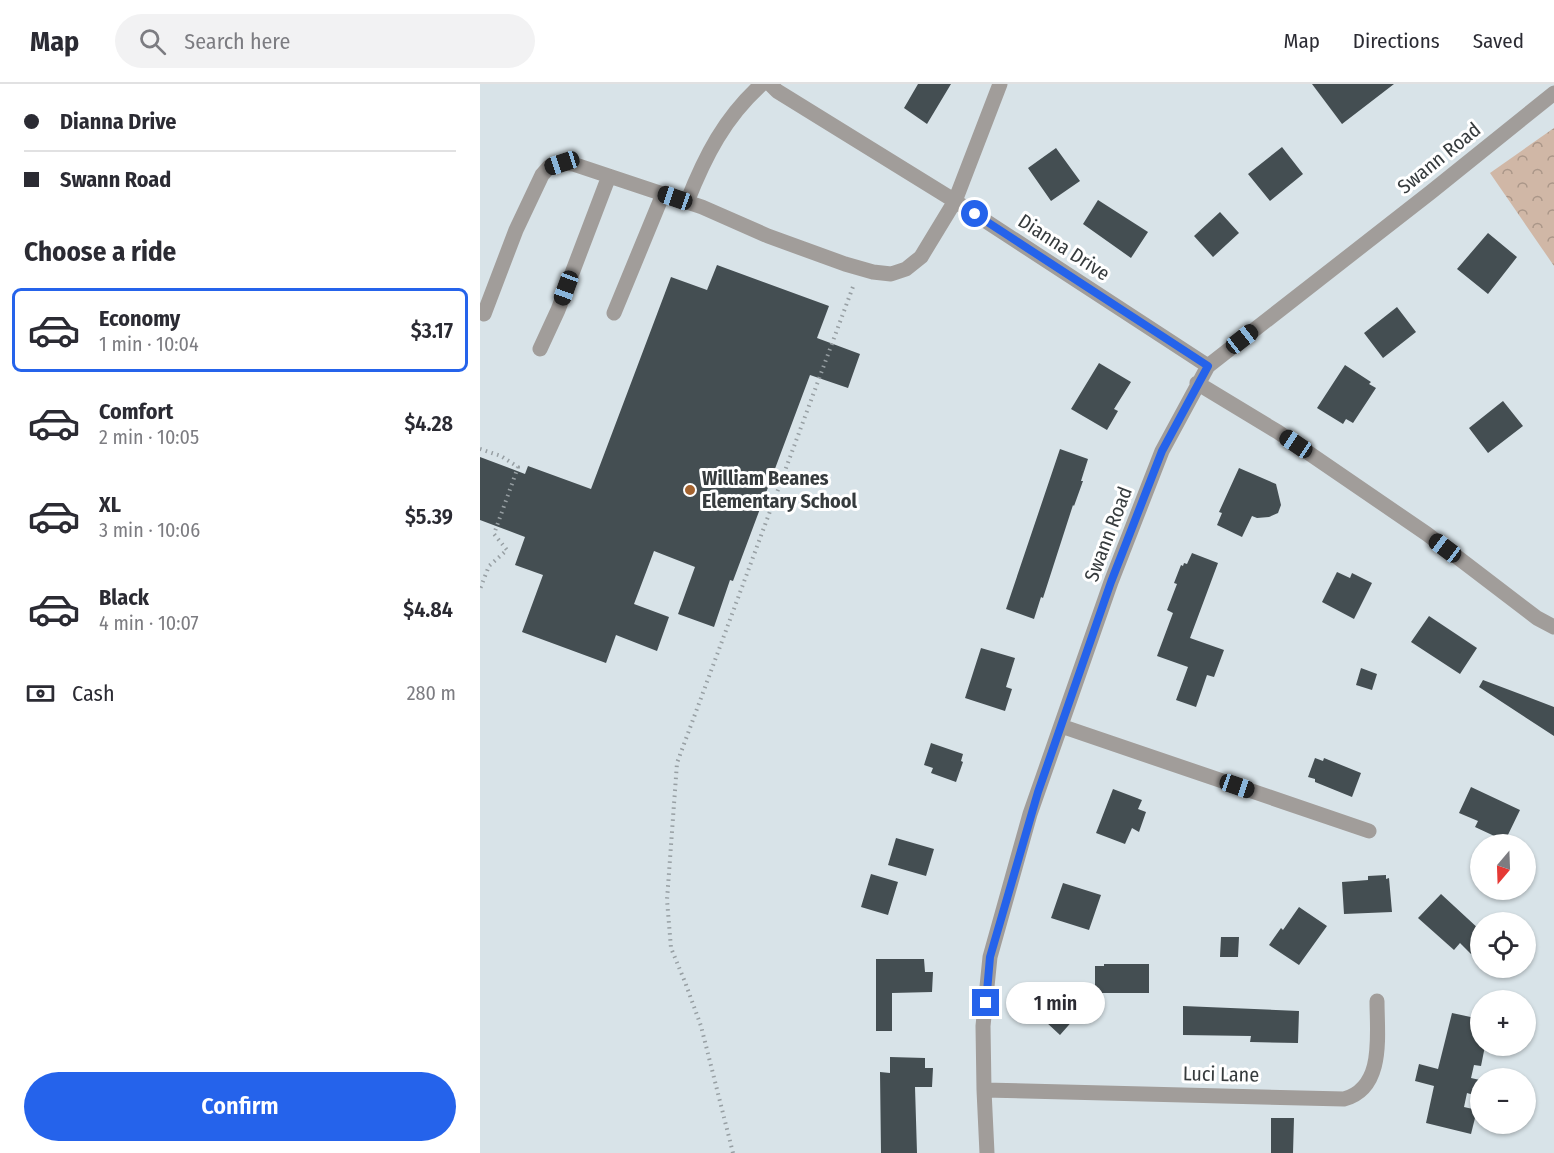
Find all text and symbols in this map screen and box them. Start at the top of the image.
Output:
search box [115,14,535,68]
text: Map [30,25,79,58]
icon: search [136,25,169,58]
text: Search here [184,28,290,55]
text: Map [1283,28,1320,54]
text: Directions [1353,28,1440,54]
text: Saved [1473,28,1524,54]
text: Dianna Drive [60,108,176,135]
street label: Swann Road [1393,117,1485,199]
car [542,149,582,177]
text: Swann Road [60,166,171,193]
car [655,184,695,212]
route start [961,200,988,227]
street label: Dianna Drive [1014,209,1114,285]
text: Choose a ride [24,236,176,268]
car [551,268,581,308]
icon: car [27,303,81,357]
text: Economy [99,305,180,332]
text: $3.17 [411,317,453,344]
car [1222,321,1262,357]
text: 1 min · 10:04 [99,332,199,356]
icon: car [27,396,81,450]
text: Comfort [99,398,173,425]
text: $4.28 [404,410,453,437]
text: 2 min · 10:05 [99,425,199,449]
car [1276,426,1316,462]
place label: William Beanes Elementary School [702,466,857,513]
marker: William Beanes Elementary School [683,483,697,497]
street label: Swann Road [1079,483,1137,585]
icon: car [27,489,81,543]
text: XL [99,491,121,518]
text: $5.39 [405,503,453,530]
text: 3 min · 10:06 [99,518,200,542]
car [1425,530,1465,566]
icon: car [27,582,81,636]
text: Black [99,584,149,611]
text: $4.84 [403,596,453,623]
text: 4 min · 10:07 [99,611,199,635]
icon: cash [24,677,57,710]
text: Cash [72,680,115,707]
text: 280 m [407,681,456,705]
car [1217,772,1257,800]
north arrow [1470,834,1536,900]
map controls [1470,834,1536,1134]
button: locate [1470,912,1536,978]
callout: 1 min [1007,982,1106,1024]
route end [972,989,999,1016]
button: + [1470,990,1536,1056]
text: 1 min [1034,991,1077,1015]
street label: Luci Lane [1183,1061,1259,1087]
button: − [1470,1068,1536,1134]
button: Confirm [24,1072,456,1141]

